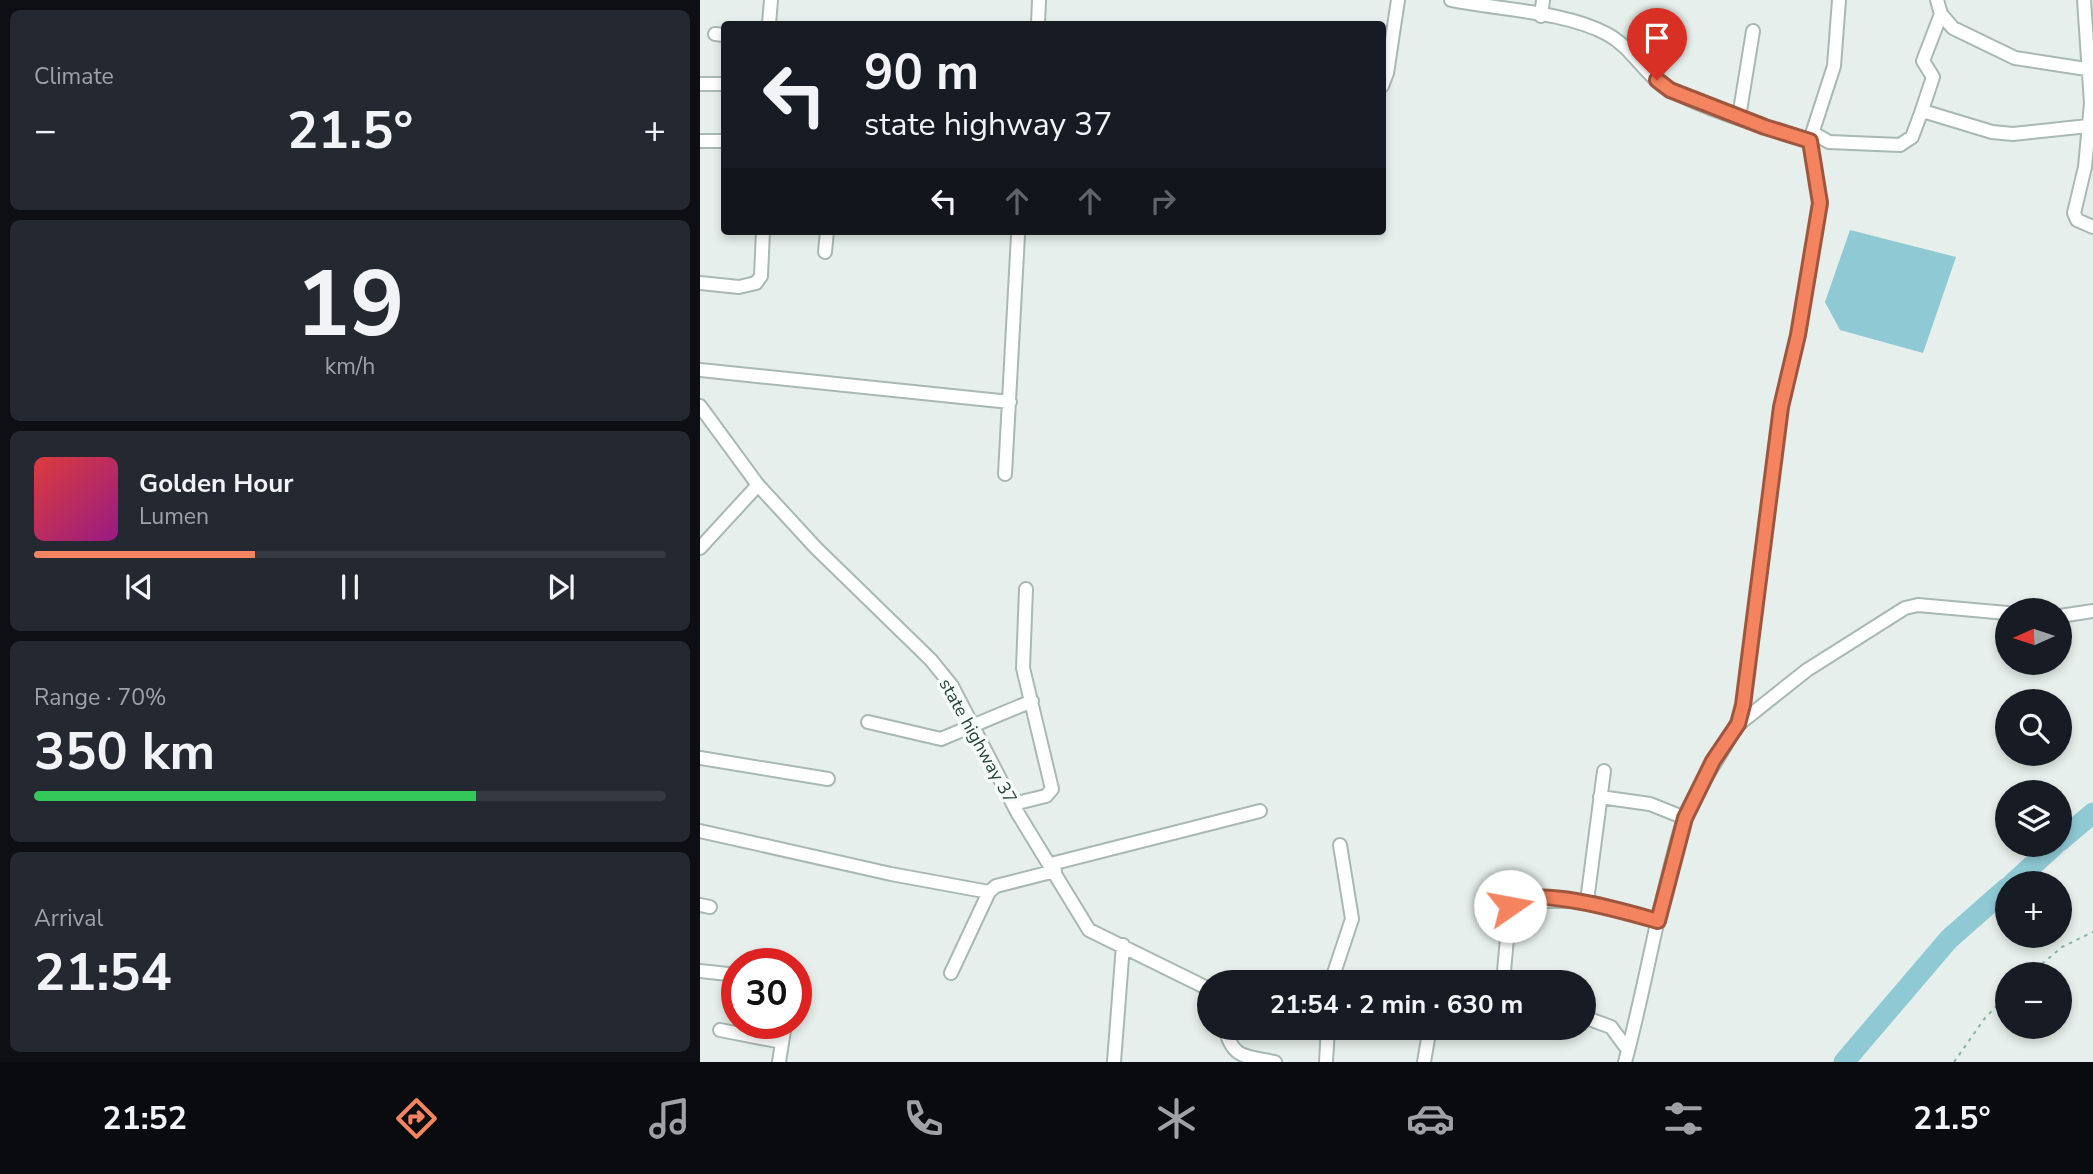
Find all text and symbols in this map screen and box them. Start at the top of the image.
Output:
pin [1627,8,1687,80]
icon: arrive [1638,19,1676,57]
text: 90 m [864,39,979,106]
icon: left [749,49,840,140]
text: Climate [34,61,114,92]
text: 21.5° [287,95,413,166]
text: state highway 37 [864,103,1113,146]
text: − [34,105,57,156]
text: + [643,105,666,156]
icon: left [925,182,963,220]
icon: ahead [998,182,1036,220]
icon: ahead [1071,182,1109,220]
icon: right [1144,182,1182,220]
text: 19 [295,243,405,367]
text: km/h [325,351,375,382]
text: Golden Hour [139,466,294,501]
text: Lumen [139,501,209,532]
icon: previous [120,568,158,606]
icon: pause [331,568,369,606]
icon: next [542,568,580,606]
north arrow [1995,598,2072,676]
map controls [1995,598,2072,1039]
street label: state highway 37 [934,674,1022,808]
text: Range · 70% [34,682,166,713]
button: search [1995,689,2072,766]
text: 350 km [34,716,215,787]
button: layers [1995,780,2072,857]
position arrow [1473,869,1547,943]
button: + [1995,871,2072,948]
text: Arrival [34,903,103,934]
text: 21:54 [34,937,172,1008]
speed limit sign: 30 [721,948,812,1039]
button: − [1995,962,2072,1039]
text: 21:54 · 2 min · 630 m [1270,987,1523,1022]
icon: directions [392,1094,441,1143]
icon: music [645,1094,694,1143]
icon: phone [899,1094,948,1143]
icon: climate [1152,1094,1201,1143]
icon: car [1406,1094,1455,1143]
icon: filters [1659,1094,1708,1143]
text: 21:52 [102,1097,187,1140]
text: 21.5° [1913,1097,1991,1140]

